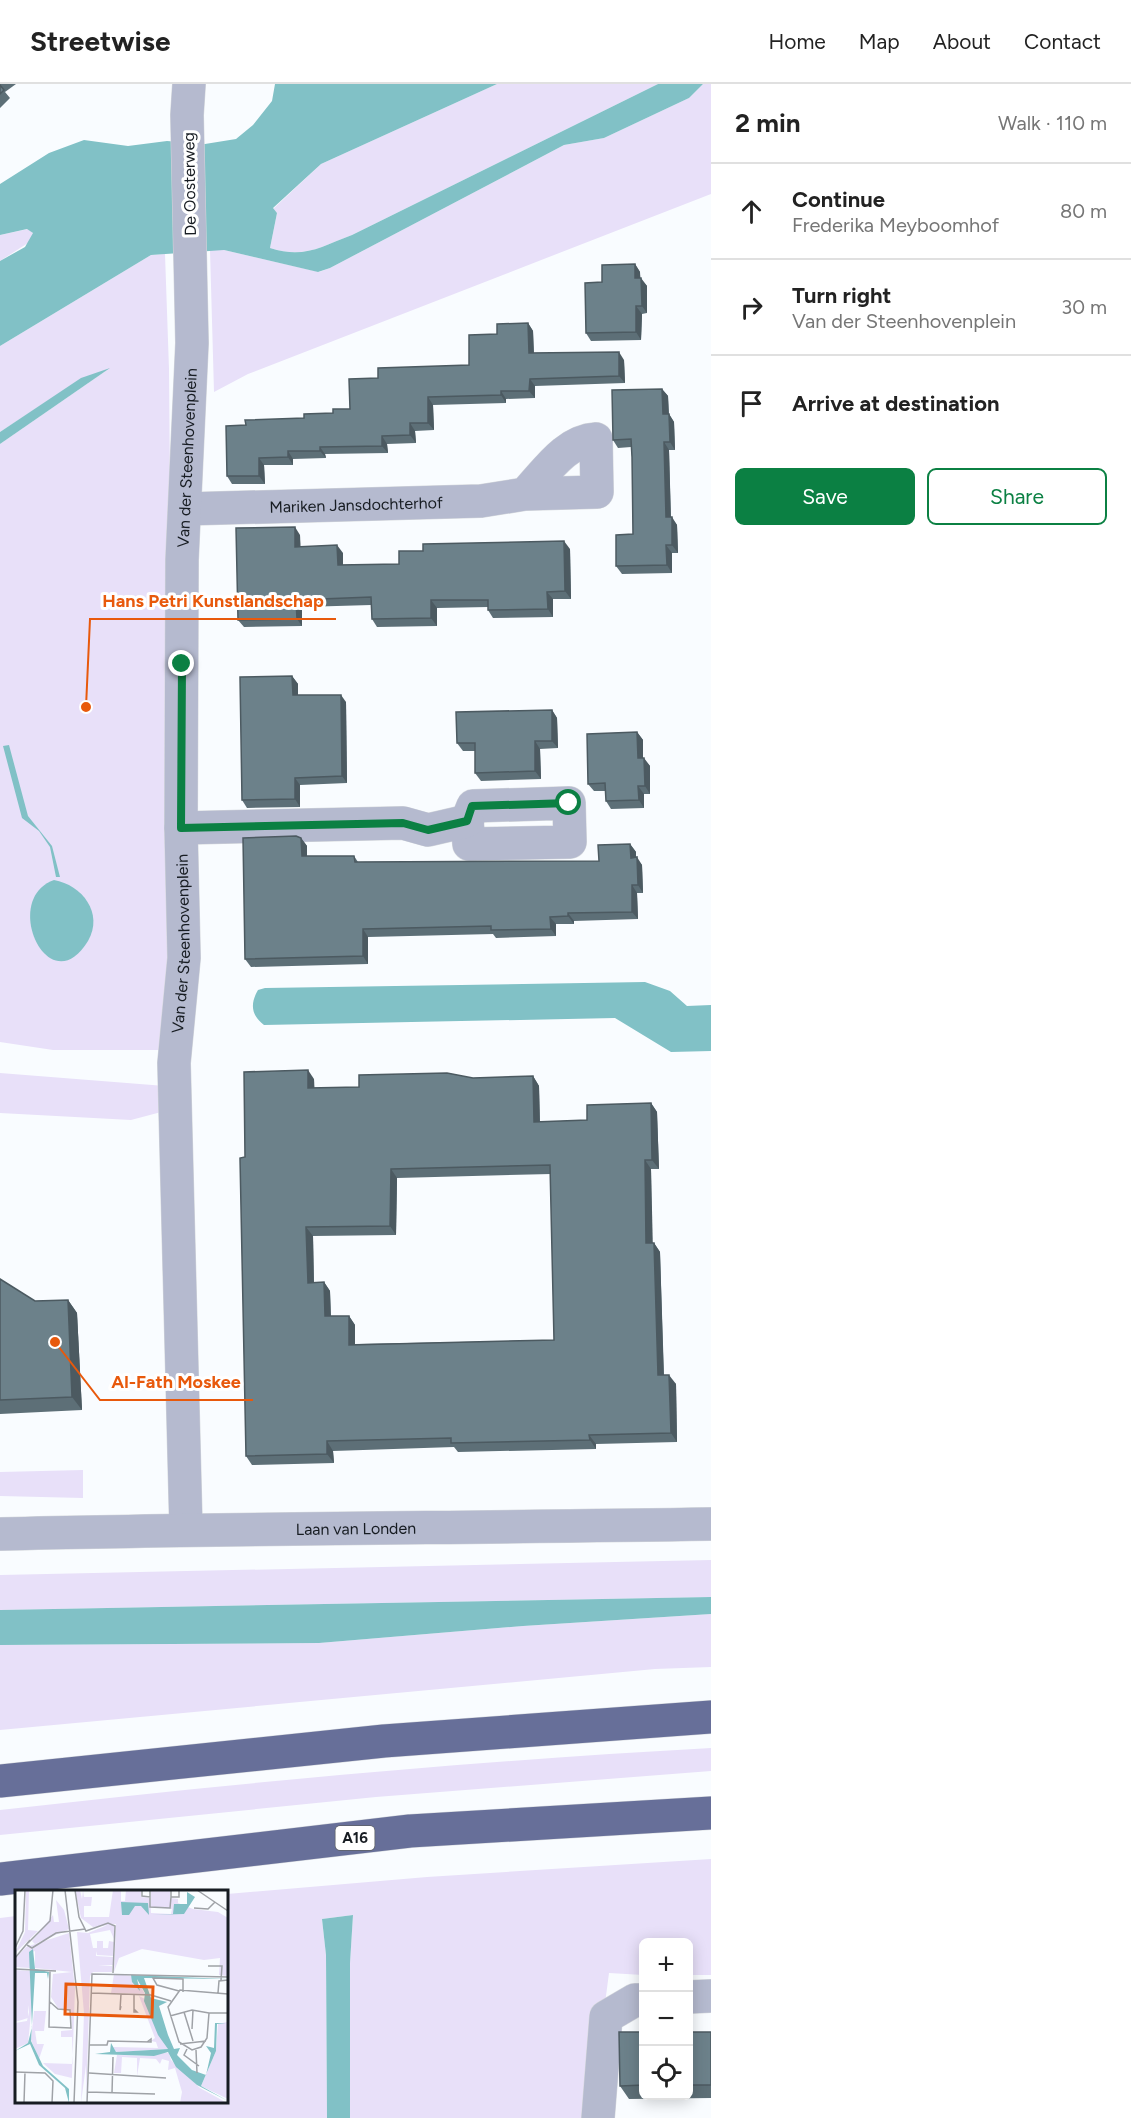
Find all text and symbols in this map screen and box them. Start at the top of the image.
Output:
text: Streetwise [30,24,170,58]
text: Home [769,29,826,54]
text: Map [859,29,900,54]
text: About [933,29,991,54]
text: Contact [1024,29,1101,54]
text: 2 min [735,107,801,139]
text: Walk · 110 m [998,111,1107,135]
street label: De Oosterweg [179,132,200,236]
text: Continue [792,186,885,213]
icon: ahead [735,195,768,228]
text: 80 m [1060,199,1107,223]
text: Frederika Meyboomhof [792,213,999,237]
text: Turn right [792,282,891,309]
icon: right [735,291,768,324]
text: 30 m [1061,295,1107,319]
text: Van der Steenhovenplein [792,309,1016,333]
street label: Van der Steenhovenplein [174,368,201,548]
icon: arrive [735,387,768,420]
text: Arrive at destination [792,390,1000,417]
button: Save [735,468,915,525]
button: Share [927,468,1107,525]
street label: Mariken Jansdochterhof [269,493,443,517]
callout: Hans Petri Kunstlandschap [90,583,336,619]
text: Hans Petri Kunstlandschap [102,590,324,612]
route end [168,650,194,676]
route start [555,789,581,815]
street label: Van der Steenhovenplein [168,854,194,1034]
callout: Al-Fath Moskee [100,1364,253,1400]
text: Al-Fath Moskee [111,1371,241,1393]
street label: Laan van Londen [296,1519,416,1539]
road number: A16 [336,1826,374,1850]
inset map [15,1890,228,2103]
map controls [639,1938,693,2100]
button: + [639,1938,693,1992]
button: − [639,1992,693,2046]
button: locate [639,2046,693,2100]

